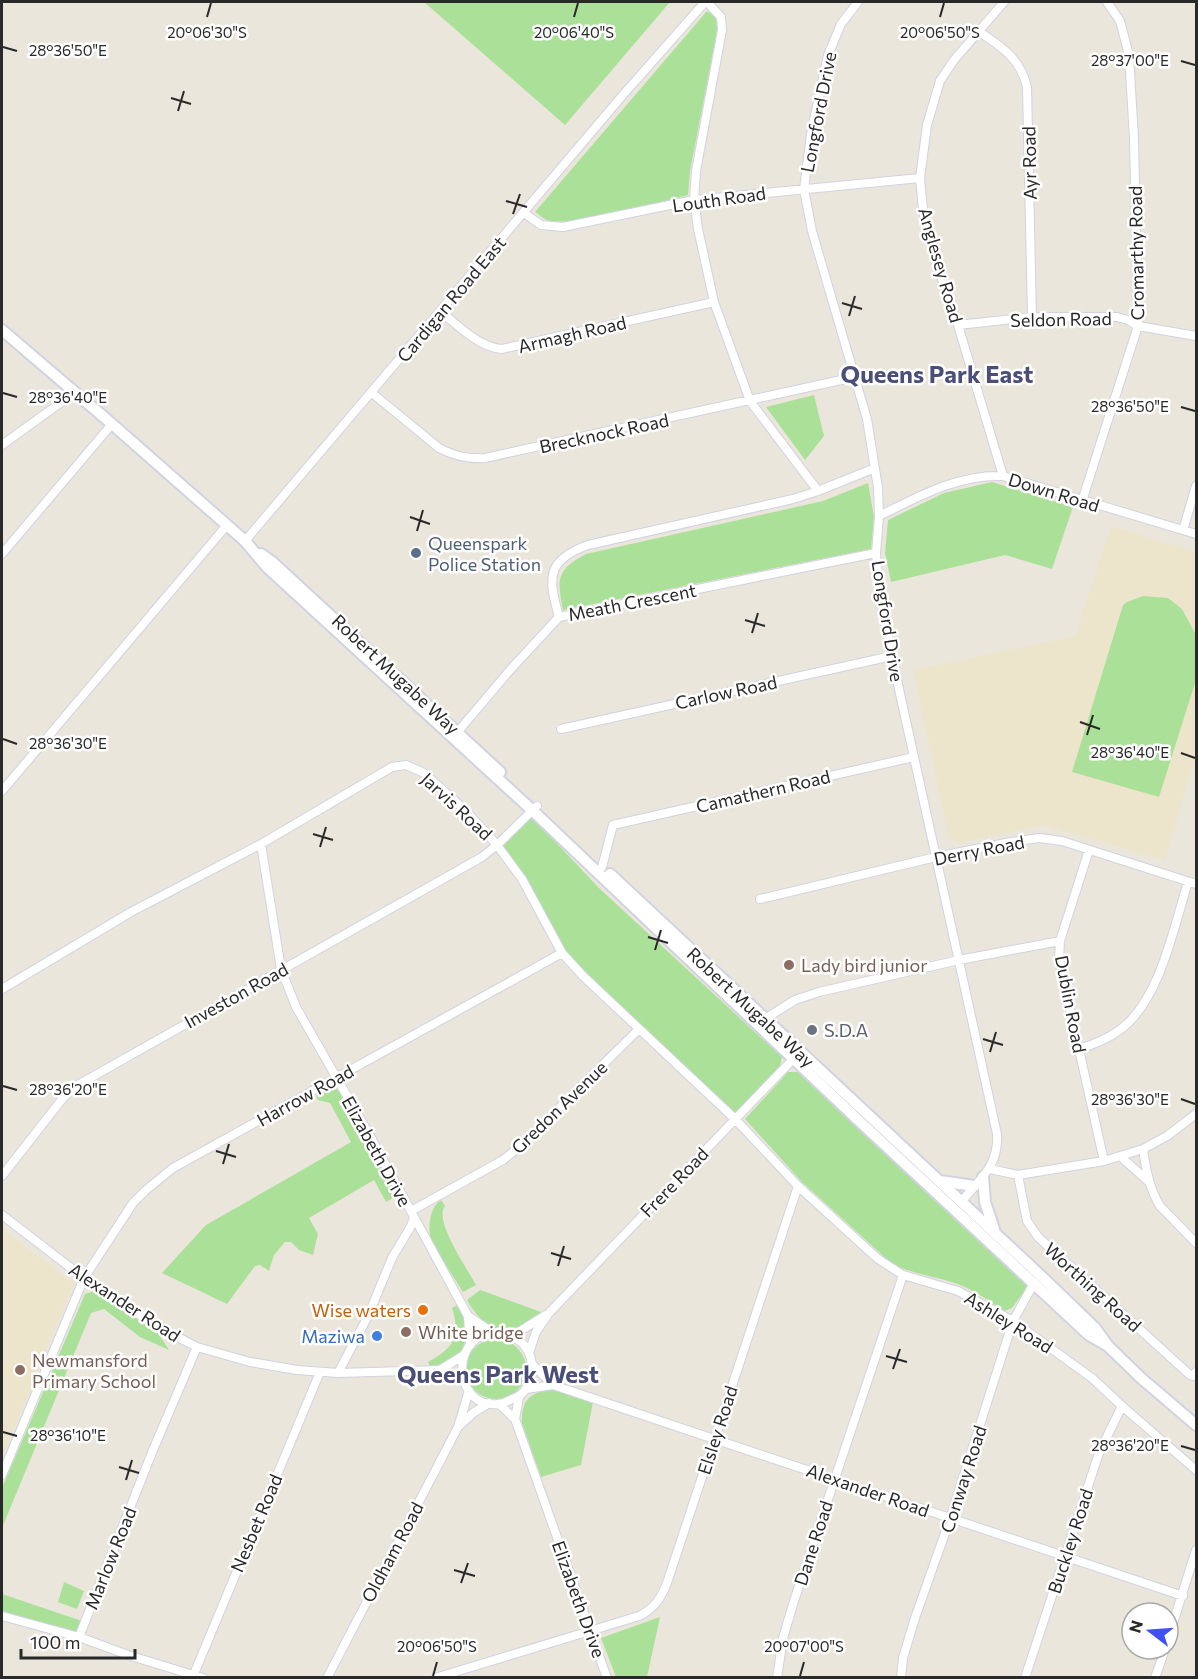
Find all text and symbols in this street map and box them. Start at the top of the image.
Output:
text: 20°06'30"S [167,23,247,41]
text: 20°06'40"S [534,23,614,41]
text: 20°06'50"S [900,23,980,41]
text: 28°36'50"E [29,41,107,59]
street label: Longford Drive [795,50,841,174]
text: 28°37'00"E [1091,51,1169,69]
street label: Ayr Road [1017,126,1041,200]
street label: Louth Road [671,182,767,216]
street label: Cromarthy Road [1124,186,1148,320]
street label: Anglesey Road [914,205,968,325]
street label: Cardigan Road East [392,232,510,366]
street label: Seldon Road [1010,307,1112,331]
street label: Armagh Road [516,311,628,357]
district label: Queens Park East [841,359,1033,388]
text: 28°36'40"E [29,388,107,406]
text: 28°36'50"E [1091,397,1169,415]
street label: Brecknock Road [537,409,671,457]
street label: Down Road [1006,468,1102,516]
place label: Queenspark Police Station [428,532,541,575]
marker: Queenspark Police Station [409,546,423,560]
street label: Longford Drive [868,559,908,683]
street label: Meath Crescent [566,579,698,625]
street label: Robert Mugabe Way [328,609,464,739]
street label: Carlow Road [673,670,779,714]
text: 28°36'30"E [29,734,107,752]
text: 28°36'40"E [1091,743,1169,761]
street label: Camathern Road [694,765,832,817]
street label: Jarvis Road [417,767,497,845]
street label: Derry Road [932,830,1026,870]
street label: Robert Mugabe Way [683,942,819,1072]
street label: Dublin Road [1051,953,1091,1055]
place label: Lady bird junior [801,954,927,976]
street label: Investon Road [180,957,292,1033]
marker: Lady bird junior [782,958,796,972]
place label: S.D.A [824,1019,868,1041]
marker: S.D.A [805,1023,819,1037]
street label: Gredon Avenue [507,1056,611,1158]
street label: Harrow Road [253,1059,357,1131]
text: 28°36'20"E [29,1080,107,1098]
text: 28°36'30"E [1091,1090,1169,1108]
street label: Elizabeth Drive [338,1092,416,1210]
street label: Frere Road [635,1143,713,1221]
street label: Worthing Road [1040,1238,1146,1336]
street label: Alexander Road [65,1258,185,1346]
street label: Ashley Road [961,1286,1057,1358]
place label: Wise waters [311,1299,411,1321]
marker: Wise waters [416,1303,430,1317]
place label: White bridge [418,1321,523,1343]
place label: Maziwa [301,1325,365,1347]
marker: White bridge [399,1325,413,1339]
marker: Maziwa [370,1329,384,1343]
place label: Newmansford Primary School [32,1349,156,1392]
district label: Queens Park West [397,1359,599,1388]
marker: Newmansford Primary School [13,1363,27,1377]
street label: Elsley Road [692,1383,742,1477]
street label: Conway Road [935,1423,991,1535]
text: 28°36'10"E [30,1426,106,1444]
text: 28°36'20"E [1091,1436,1169,1454]
street label: Alexander Road [804,1459,932,1521]
street label: Nesbet Road [226,1471,286,1575]
street label: Buckley Road [1043,1486,1097,1596]
street label: Oldham Road [356,1498,428,1606]
street label: Dane Road [789,1498,837,1588]
street label: Marlow Road [79,1504,141,1612]
street label: Elizabeth Drive [548,1537,610,1661]
north arrow [1120,1601,1180,1661]
text: N [1124,1618,1146,1635]
scale bar [21,1622,135,1660]
text: 100 m [30,1631,80,1653]
text: 20°06'50"S [397,1637,477,1655]
text: 20°07'00"S [764,1637,844,1655]

